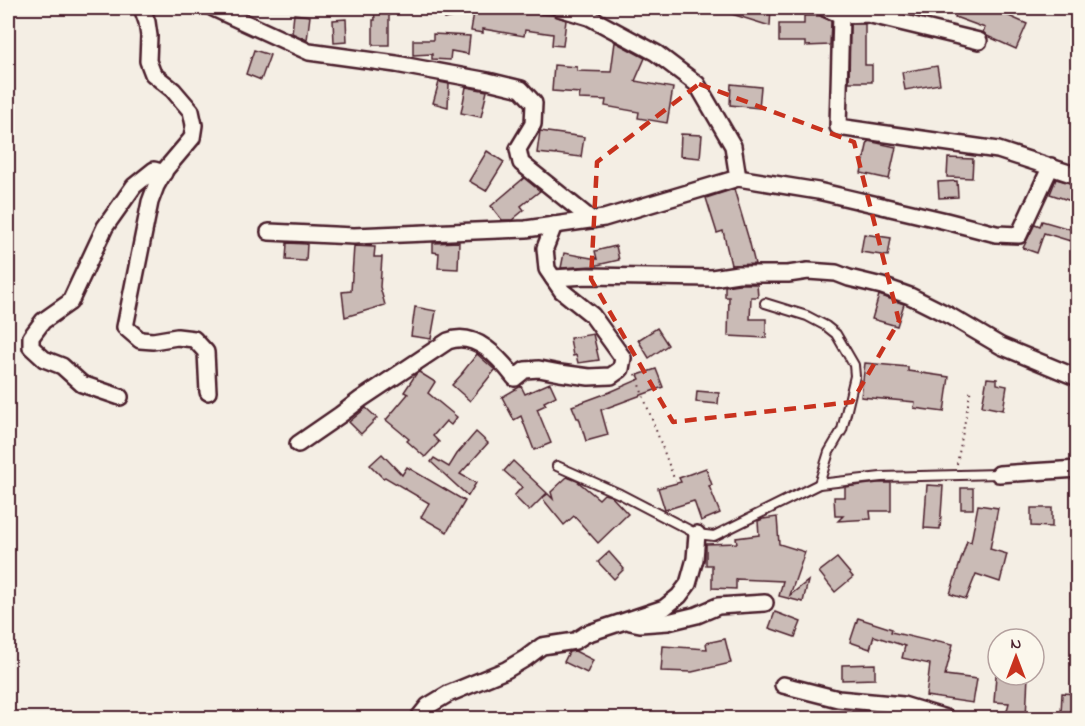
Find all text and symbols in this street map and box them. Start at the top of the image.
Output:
north arrow [986,627,1046,687]
text: N [1011,632,1022,656]

